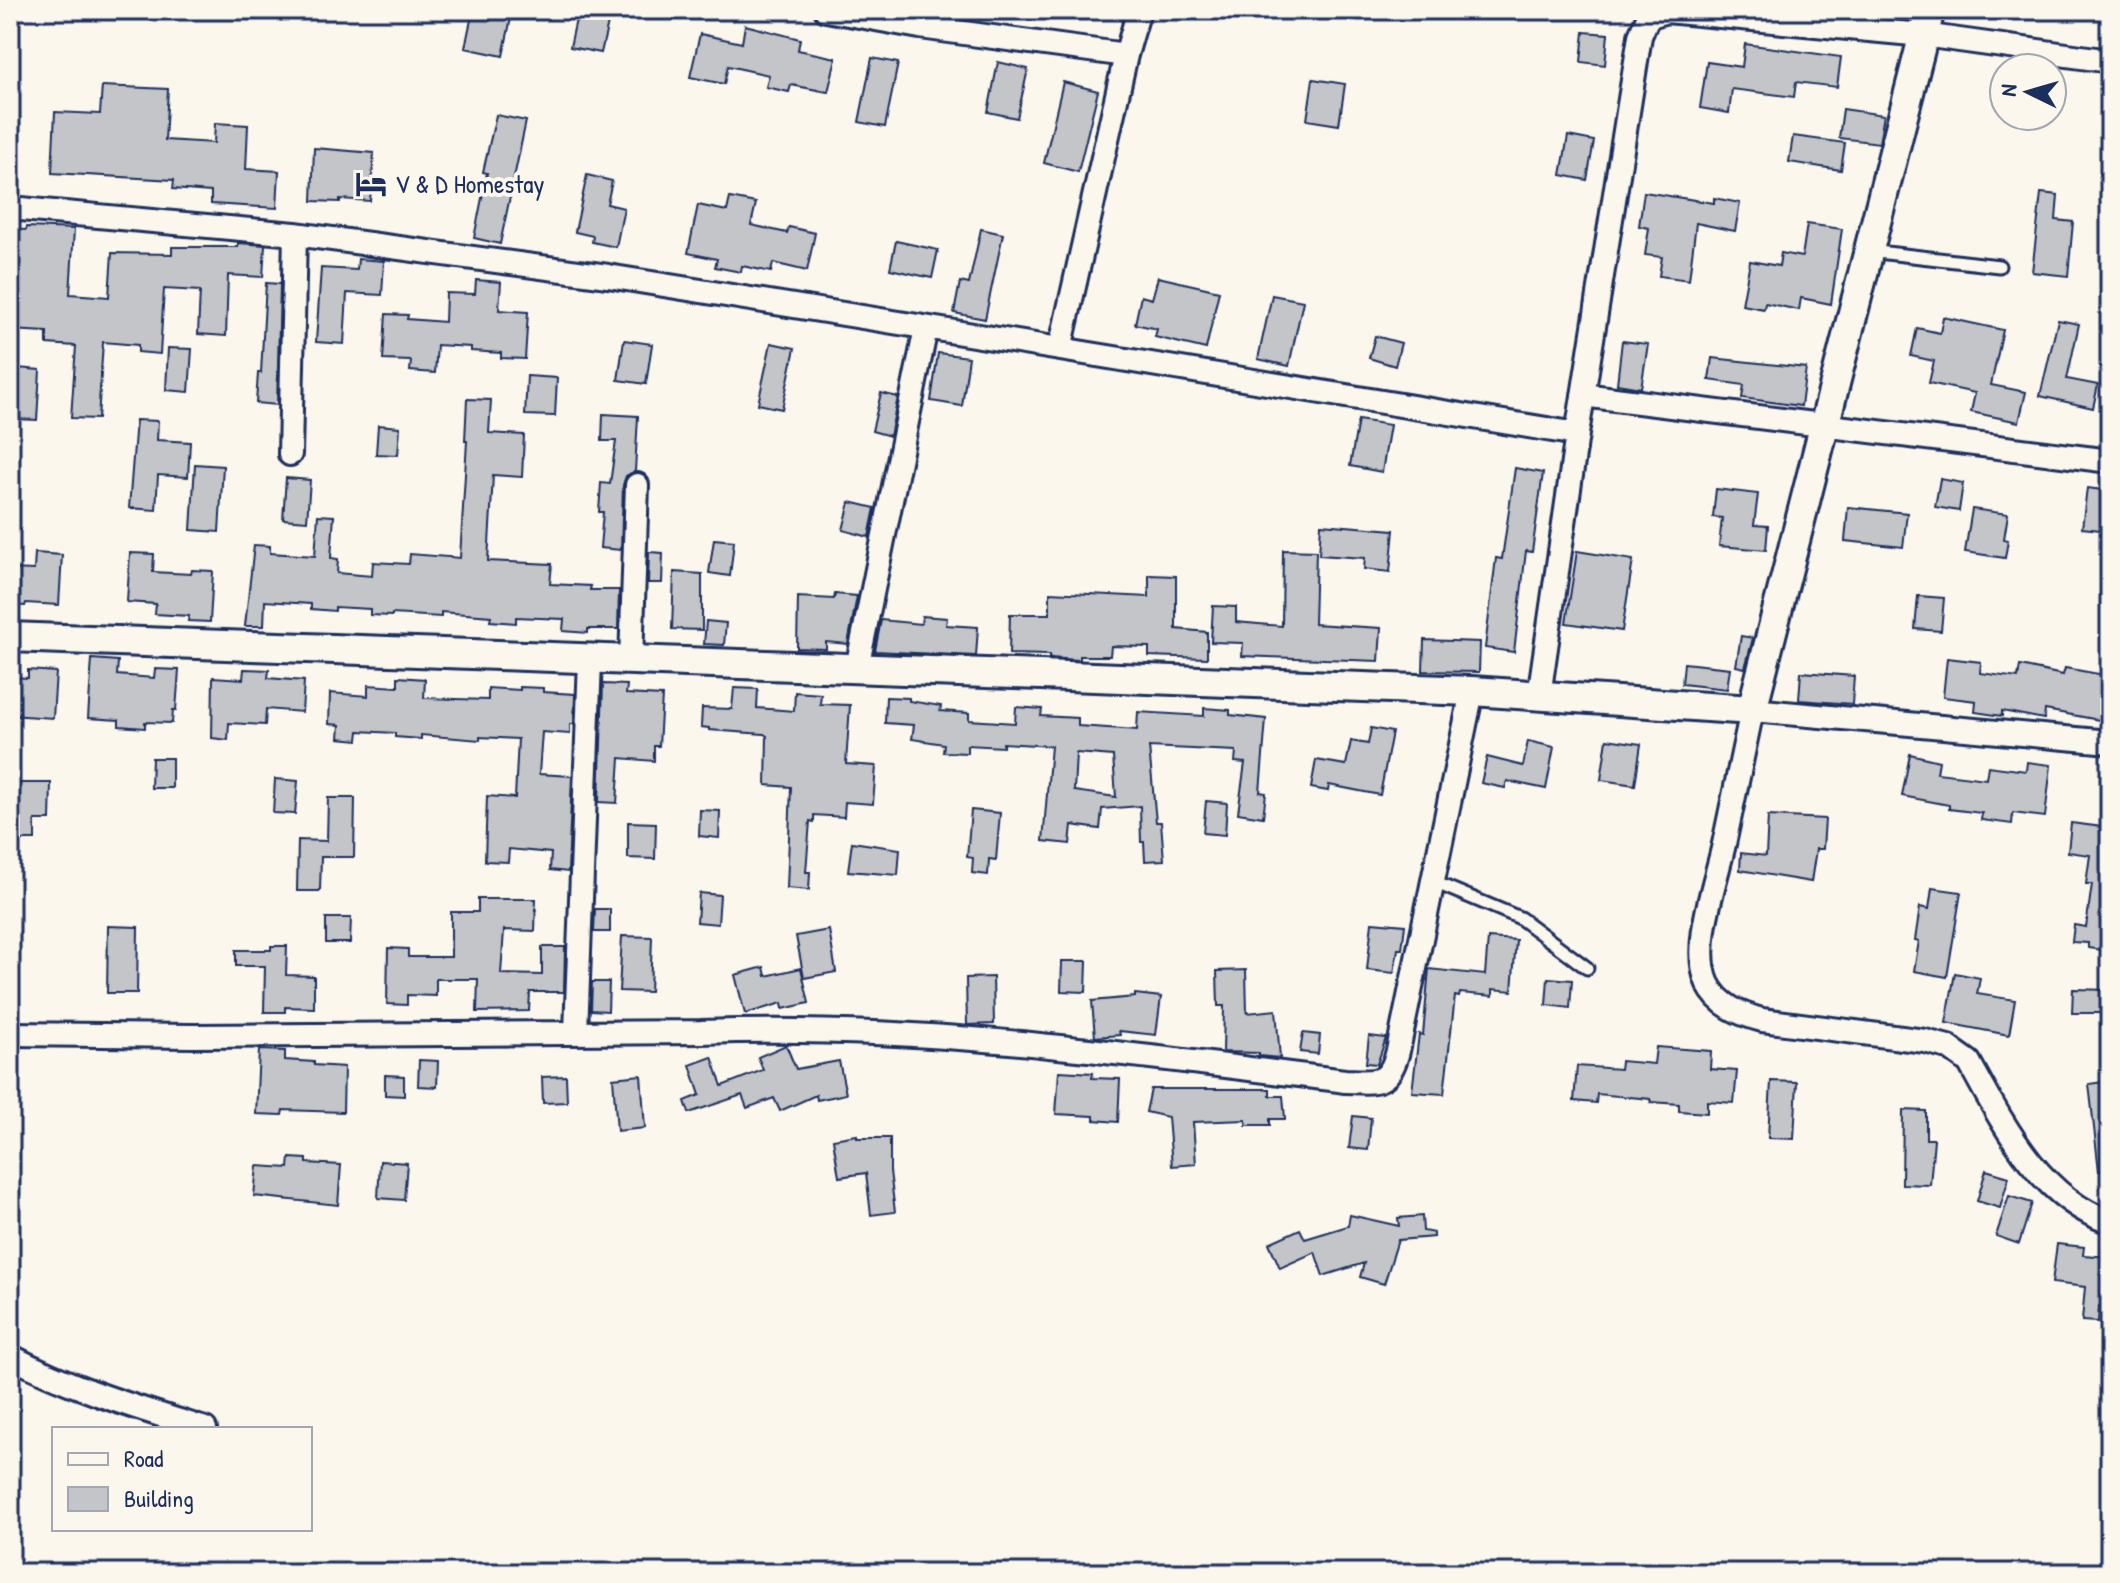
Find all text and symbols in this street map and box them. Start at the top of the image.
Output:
north arrow [1988,52,2068,132]
text: N [1993,83,2024,97]
place label: V & D Homestay [395,166,545,201]
hotel icon: V & D Homestay [354,167,388,201]
legend [52,1427,312,1531]
text: Road [124,1442,163,1474]
text: Building [124,1482,194,1514]

